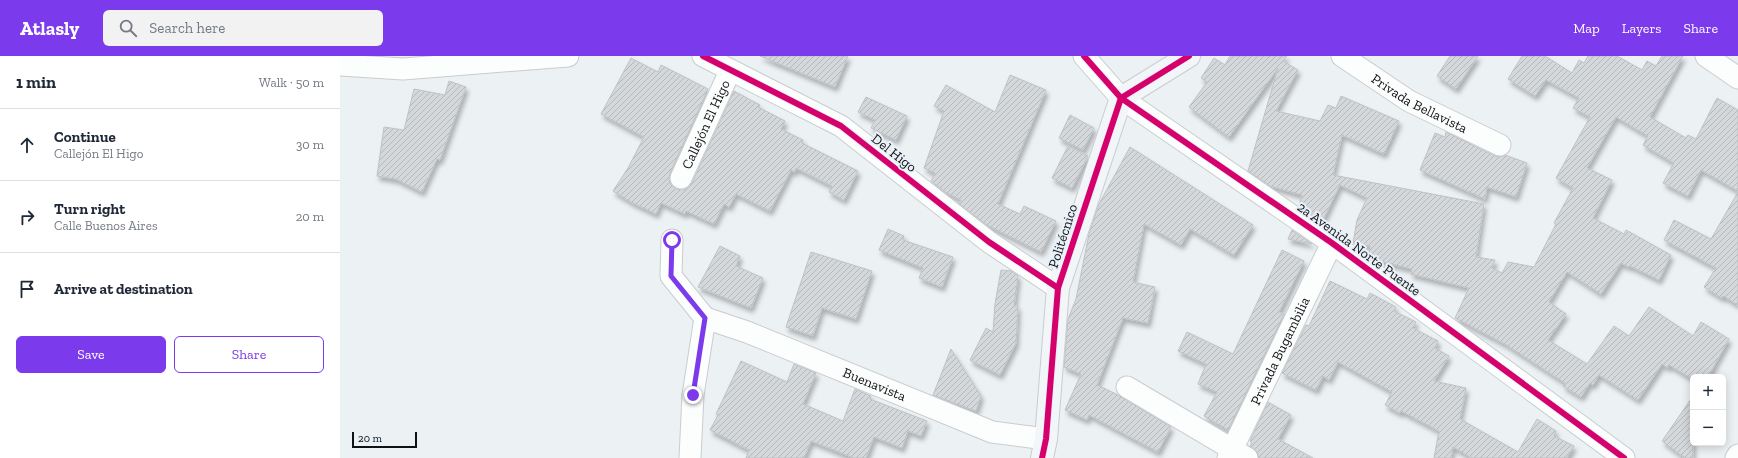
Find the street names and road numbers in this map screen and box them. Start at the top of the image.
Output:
street label: Privada Bellavista [1368,70,1471,137]
street label: Callejón El Higo [678,77,733,172]
street label: Del Higo [868,130,920,176]
street label: 2a Avenida Norte Puente [1294,198,1424,300]
street label: Politécnico [1045,202,1081,270]
street label: Privada Bugambilia [1246,294,1313,408]
street label: Buenavista [840,364,909,405]

